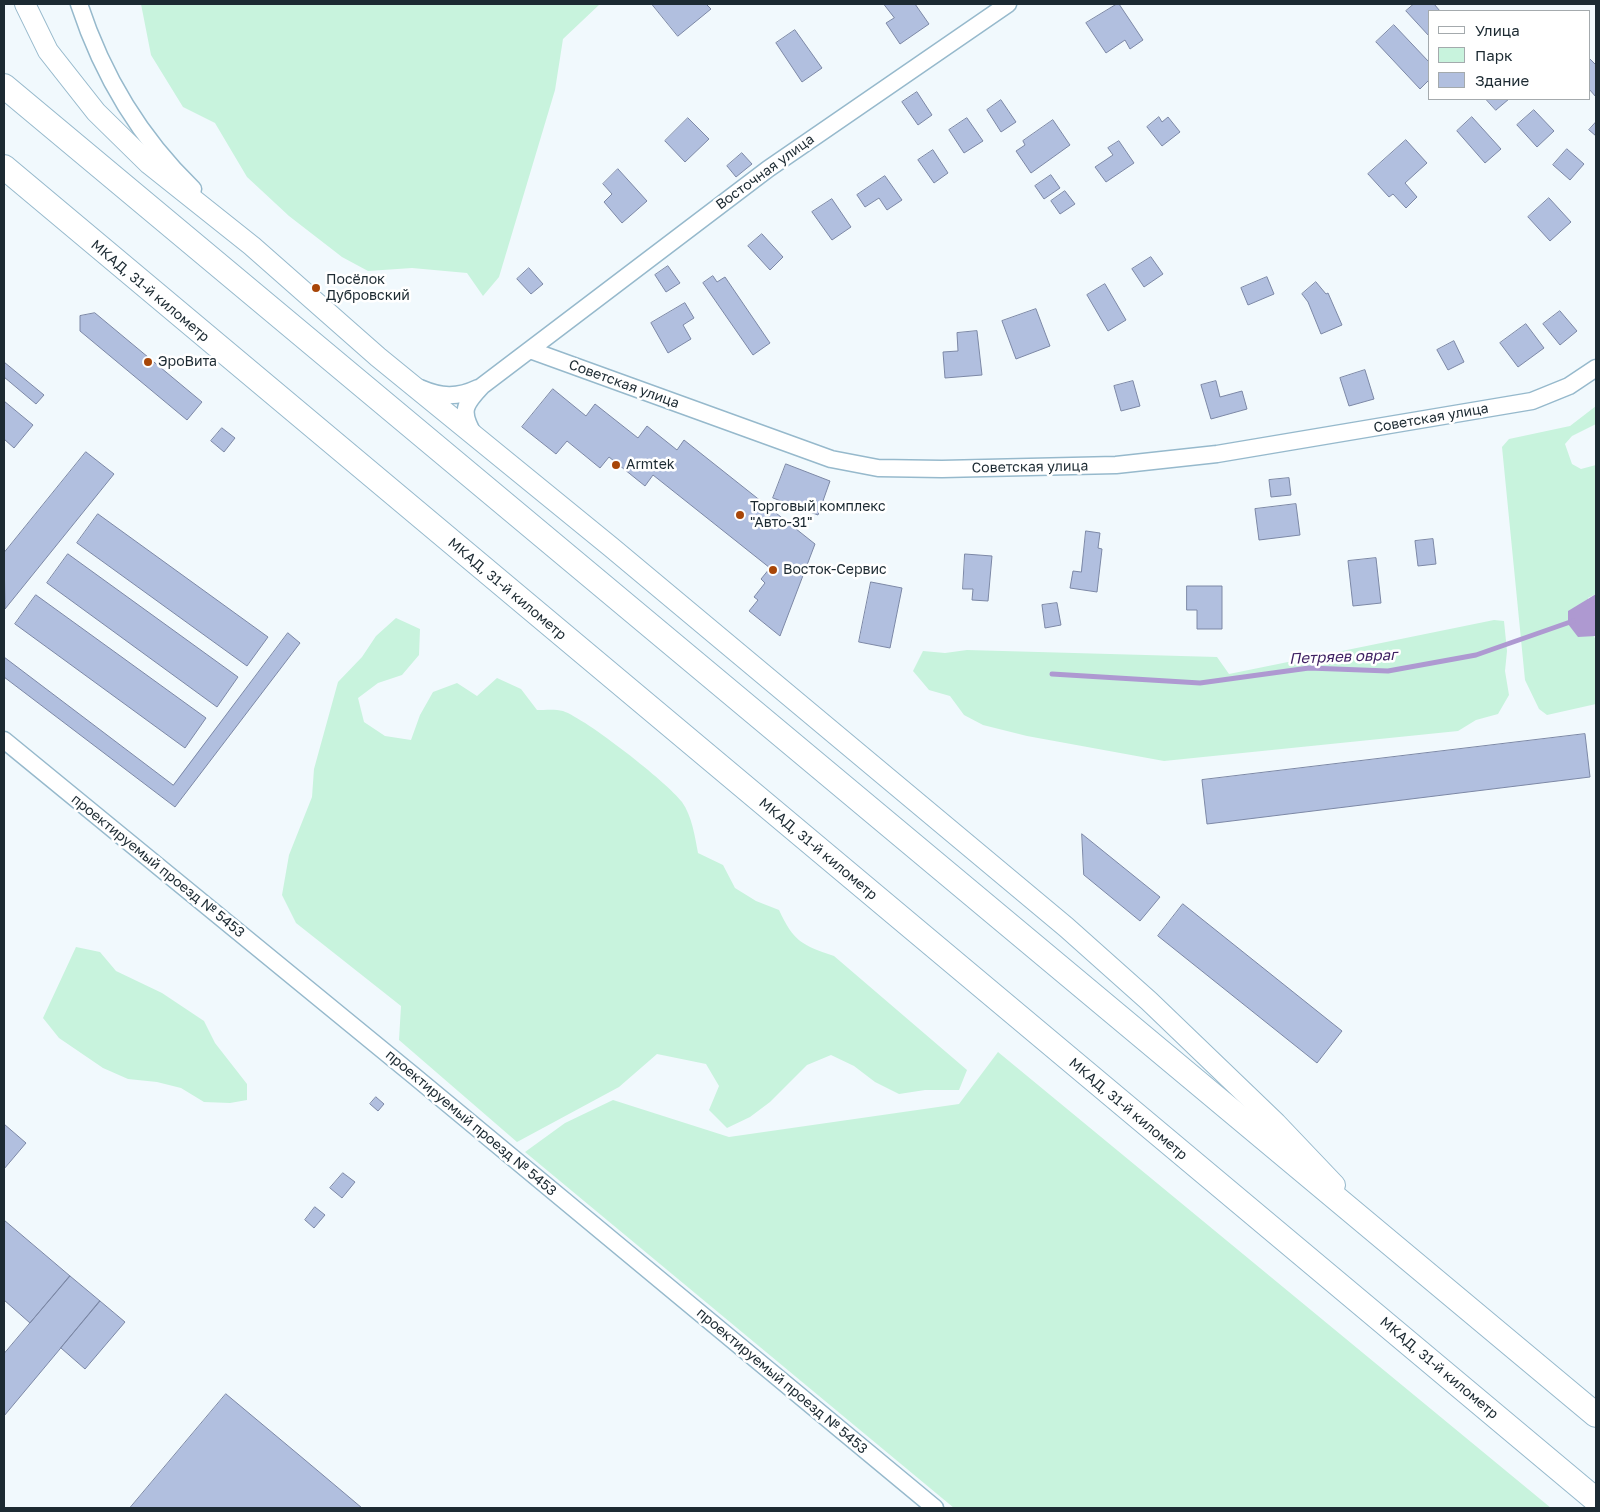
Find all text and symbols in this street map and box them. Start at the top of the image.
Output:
legend [1428,10,1590,100]
text: Улица [1475,21,1520,39]
text: Парк [1475,46,1513,64]
text: Здание [1475,71,1529,89]
street label: Восточная улица [713,131,817,213]
street label: МКАД, 31-й километр [87,237,213,345]
place label: Посёлок Дубровский [326,272,410,304]
marker: Посёлок Дубровский [310,282,322,294]
place label: ЭроВита [158,354,217,370]
marker: ЭроВита [142,356,154,368]
street label: Советская улица [566,356,682,412]
street label: Советская улица [1372,400,1490,436]
place label: Armtek [626,457,675,473]
street label: Советская улица [972,458,1088,476]
marker: Armtek [610,459,622,471]
place label: Торговый комплекс "Авто-31" [750,499,886,532]
marker: Торговый комплекс "Авто-31" [734,509,746,521]
street label: МКАД, 31-й километр [444,535,570,643]
place label: Восток-Сервис [783,562,887,578]
marker: Восток-Сервис [767,564,779,576]
water label: Петряев овраг [1289,646,1397,668]
street label: проектируемый проезд № 5453 [68,791,248,941]
street label: МКАД, 31-й километр [755,795,881,903]
street label: проектируемый проезд № 5453 [382,1047,560,1199]
street label: МКАД, 31-й километр [1065,1055,1191,1163]
street label: проектируемый проезд № 5453 [693,1305,871,1457]
street label: МКАД, 31-й километр [1376,1314,1502,1422]

